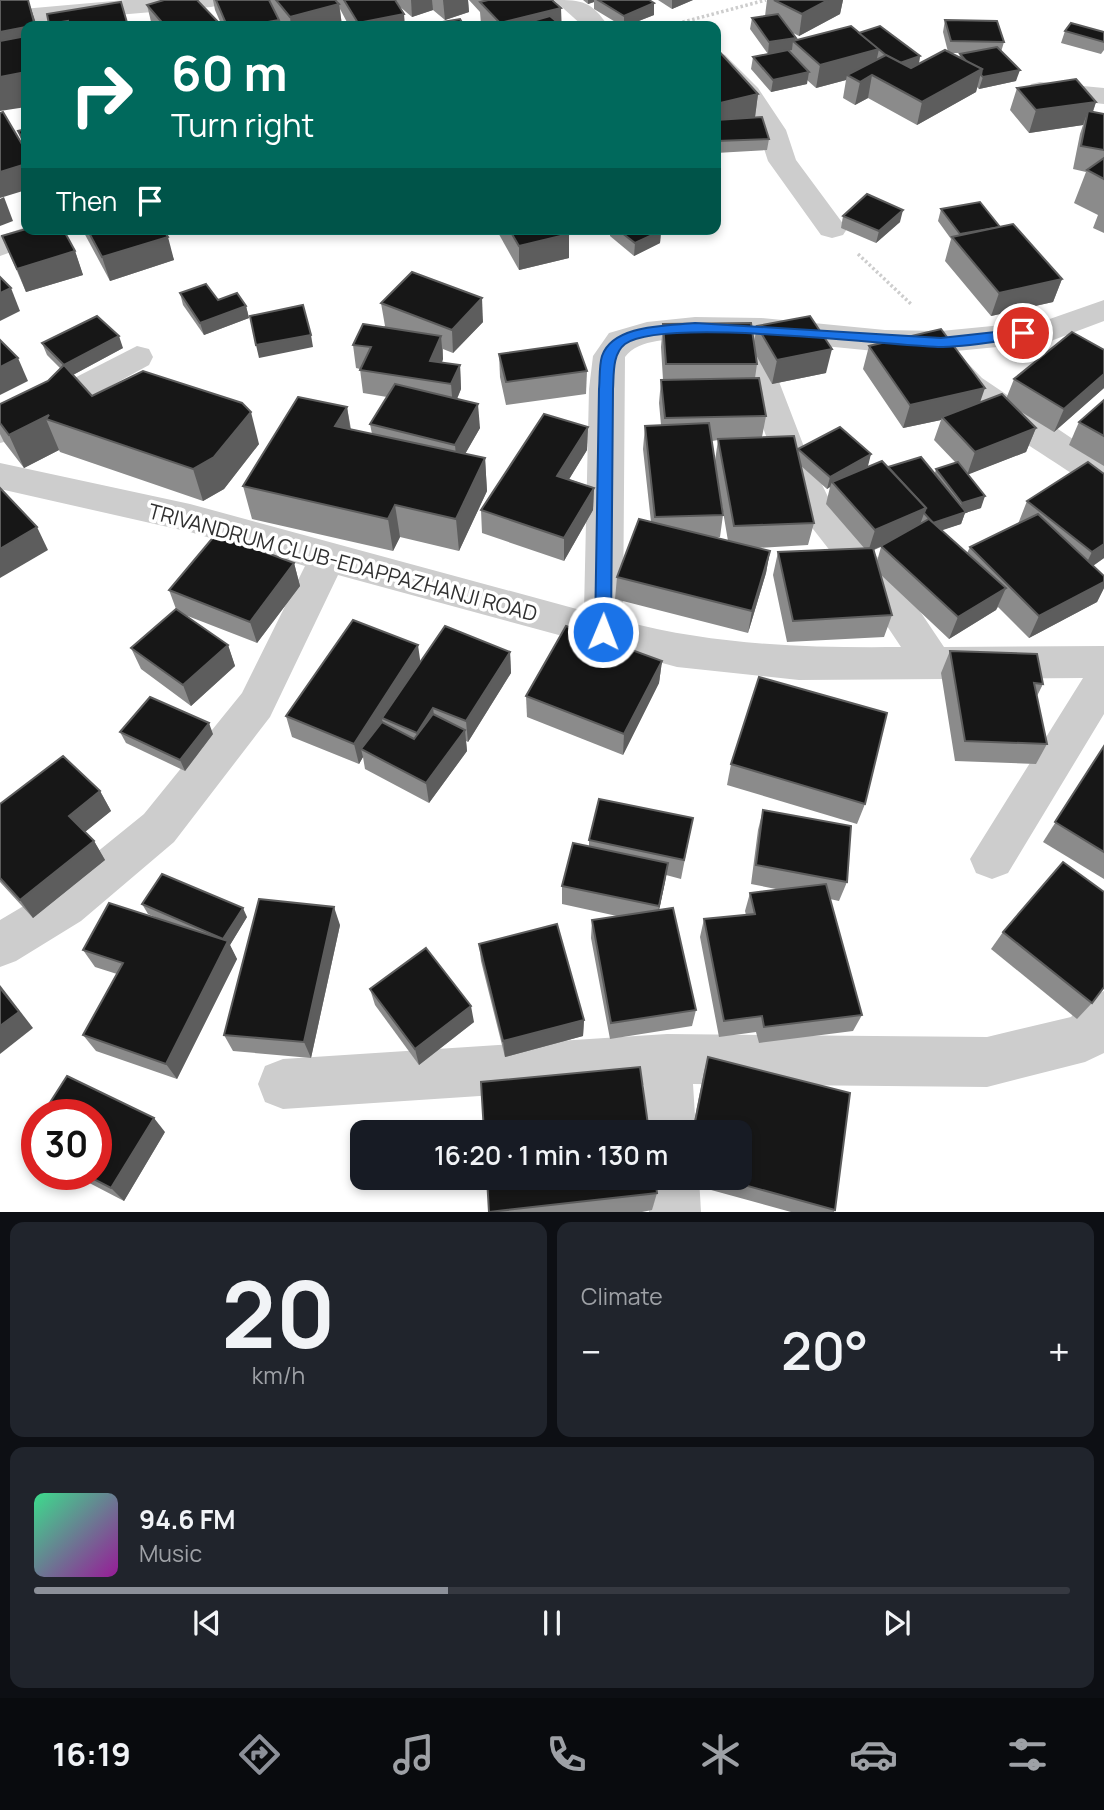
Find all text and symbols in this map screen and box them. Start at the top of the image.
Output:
text: 60 m [171,39,288,106]
icon: right [56,49,147,140]
text: Turn right [171,103,314,147]
icon: arrive [131,182,169,220]
text: Then [56,183,117,219]
pin [993,303,1053,363]
icon: arrive [1004,314,1042,352]
street label: TRIVANDRUM CLUB-EDAPPAZHANJI ROAD [145,497,541,627]
position arrow [566,595,640,669]
speed limit sign: 30 [21,1099,112,1190]
text: 16:20 · 1 min · 130 m [434,1137,668,1173]
text: 20 [221,1251,336,1375]
text: Climate [581,1280,663,1312]
text: 20° [781,1315,868,1386]
text: − [581,1325,602,1377]
text: + [1048,1325,1070,1377]
text: km/h [252,1359,305,1391]
text: 94.6 FM [139,1501,236,1537]
text: Music [139,1537,202,1569]
icon: previous [188,1604,226,1642]
icon: pause [533,1604,571,1642]
icon: next [878,1604,916,1642]
icon: directions [235,1730,284,1779]
icon: music [389,1730,438,1779]
icon: phone [542,1730,591,1779]
icon: climate [696,1730,745,1779]
icon: car [849,1730,898,1779]
icon: filters [1003,1730,1052,1779]
text: 16:19 [52,1732,131,1776]

